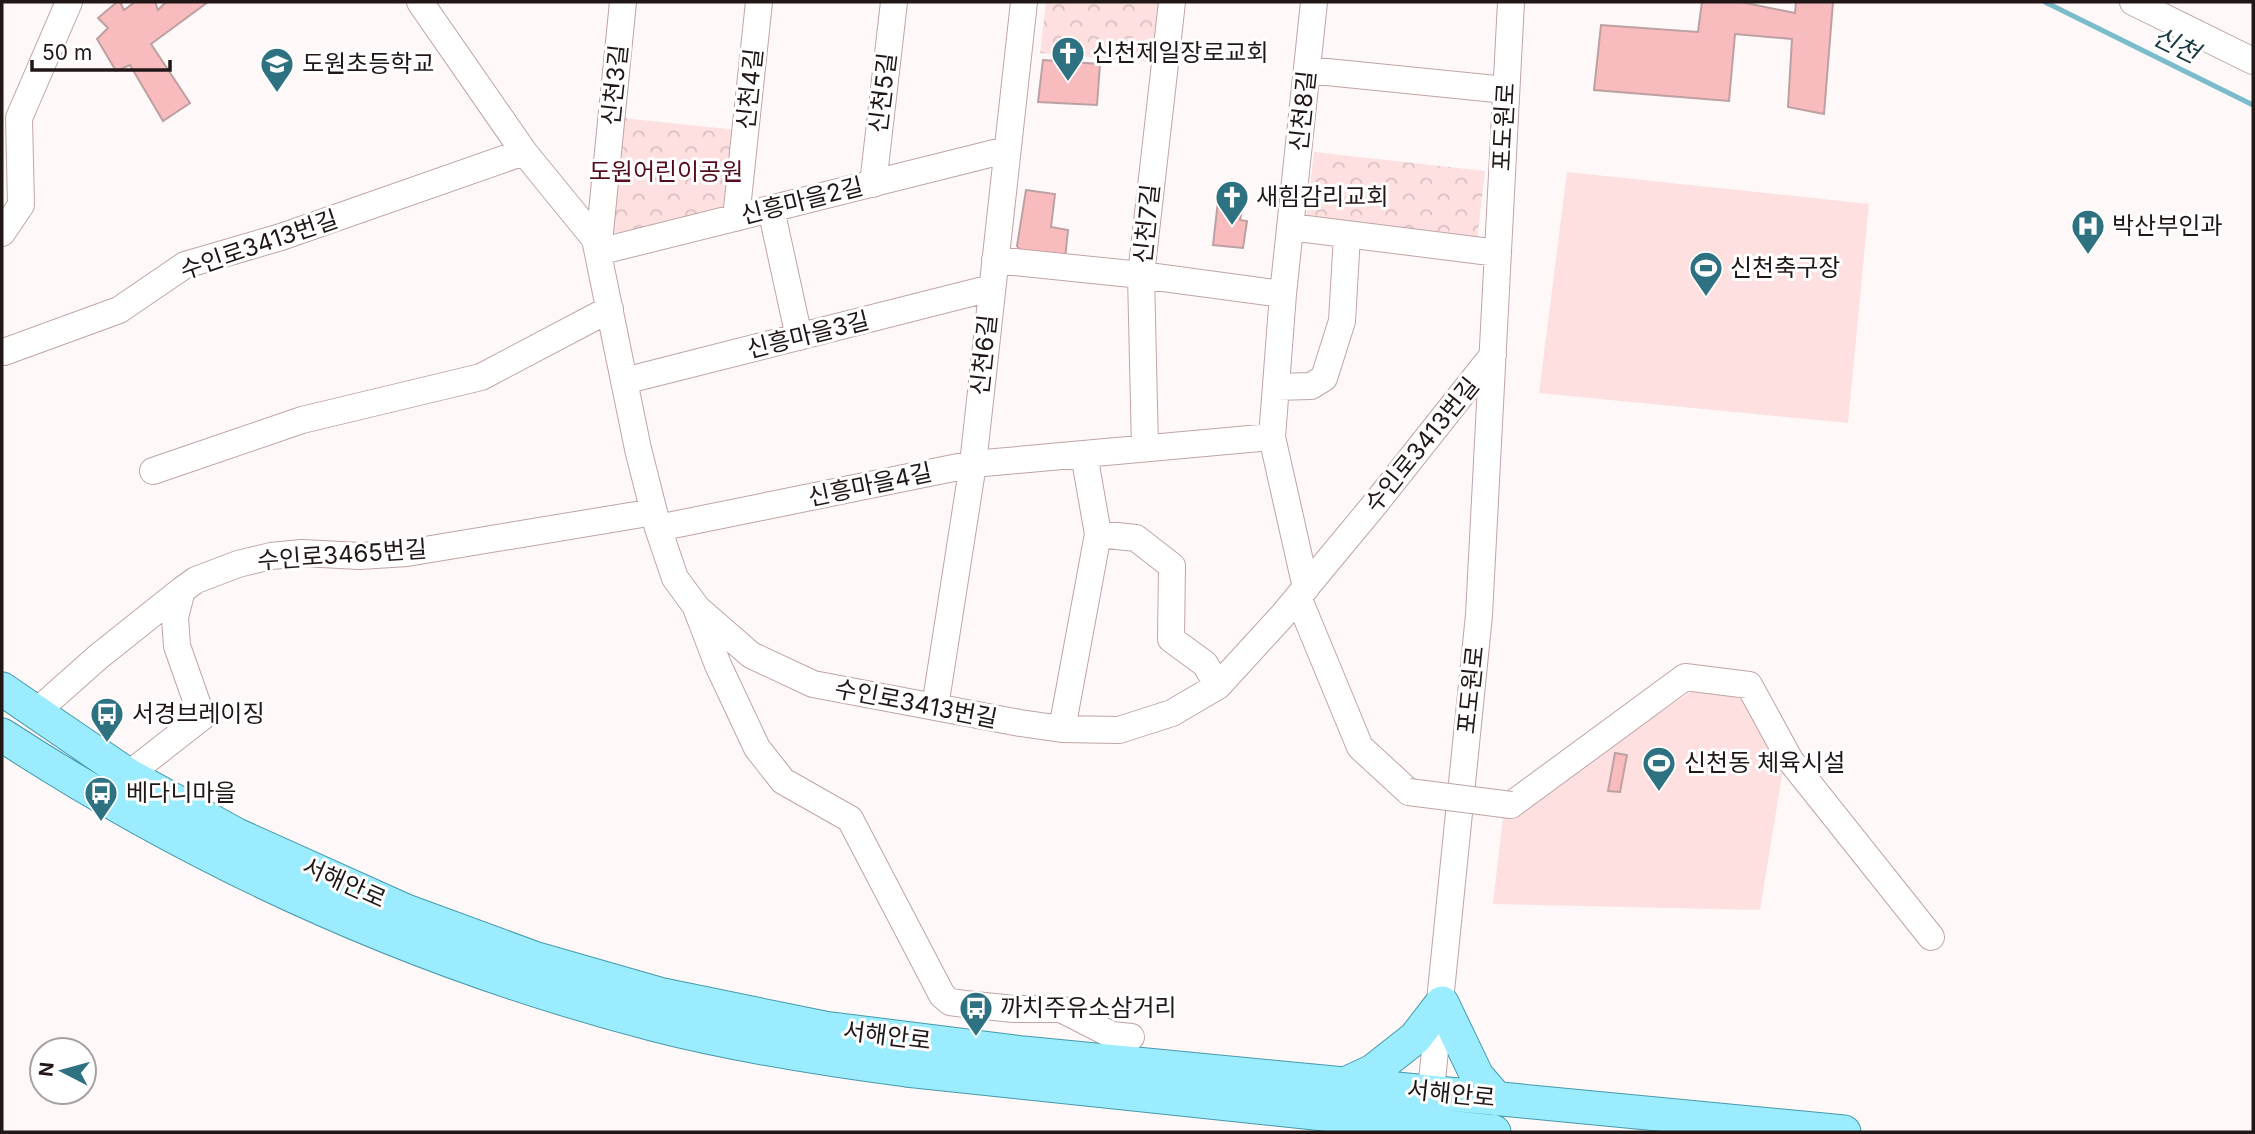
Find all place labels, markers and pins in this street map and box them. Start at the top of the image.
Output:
church icon: 신천제일장로교회 [1049,34,1087,83]
place label: 신천제일장로교회 [1092,38,1269,67]
school or university icon: 도원초등학교 [258,45,296,94]
place label: 도원초등학교 [302,49,434,78]
church icon: 새힘감리교회 [1213,178,1251,227]
place label: 새힘감리교회 [1256,182,1388,211]
hospital icon: 박산부인과 [2069,207,2107,256]
place label: 박산부인과 [2112,211,2222,240]
sports icon: 신천축구장 [1687,249,1725,298]
place label: 신천축구장 [1730,253,1840,282]
bus stop icon: 서경브레이징 [88,695,126,744]
place label: 서경브레이징 [132,699,264,728]
sports icon: 신천동 체육시설 [1640,744,1678,793]
place label: 신천동 체육시설 [1684,748,1845,777]
bus stop icon: 베다니마을 [82,774,120,823]
place label: 베다니마을 [126,778,236,807]
bus stop icon: 까치주유소삼거리 [957,989,995,1038]
place label: 까치주유소삼거리 [1000,993,1177,1022]

